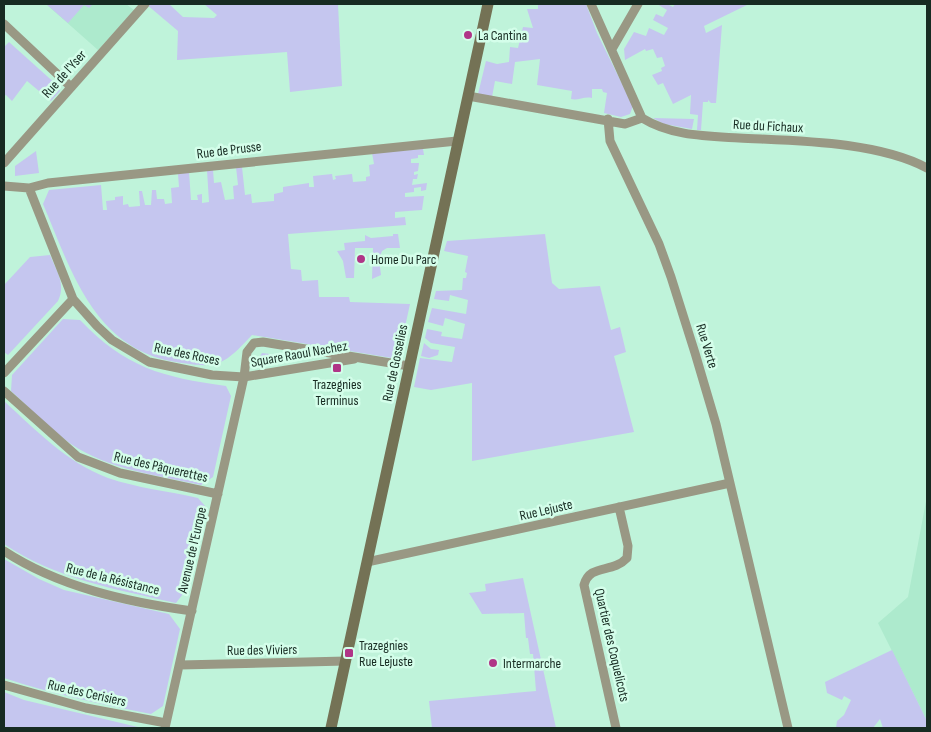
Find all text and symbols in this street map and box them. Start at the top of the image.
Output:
place label: La Cantina [478,27,527,44]
marker: La Cantina [462,29,474,41]
street label: Rue de l'Yser [38,46,90,102]
street label: Rue du Fichaux [732,116,804,136]
street label: Rue de Prusse [196,138,262,162]
place label: Home Du Parc [371,251,436,268]
marker: Home Du Parc [355,253,367,265]
street label: Rue Verte [692,322,722,370]
street label: Rue de Gosselies [379,323,411,403]
street label: Square Raoul Nachez [249,337,349,371]
street label: Rue des Roses [153,339,221,369]
marker: Trazegnies Terminus [331,362,343,374]
place label: Trazegnies Terminus [312,376,362,409]
street label: Rue des Pâquerettes [112,448,210,486]
street label: Rue Lejuste [518,496,574,524]
street label: Avenue de l'Europe [174,505,210,596]
street label: Rue de la Résistance [65,559,161,599]
street label: Quartier des Coquelicots [591,587,633,703]
place label: Trazegnies Rue Lejuste [359,637,413,670]
street label: Rue des Viviers [227,641,297,659]
marker: Trazegnies Rue Lejuste [343,647,355,659]
place label: Intermarche [503,655,561,672]
marker: Intermarche [487,657,499,669]
street label: Rue des Cerisiers [46,676,128,710]

